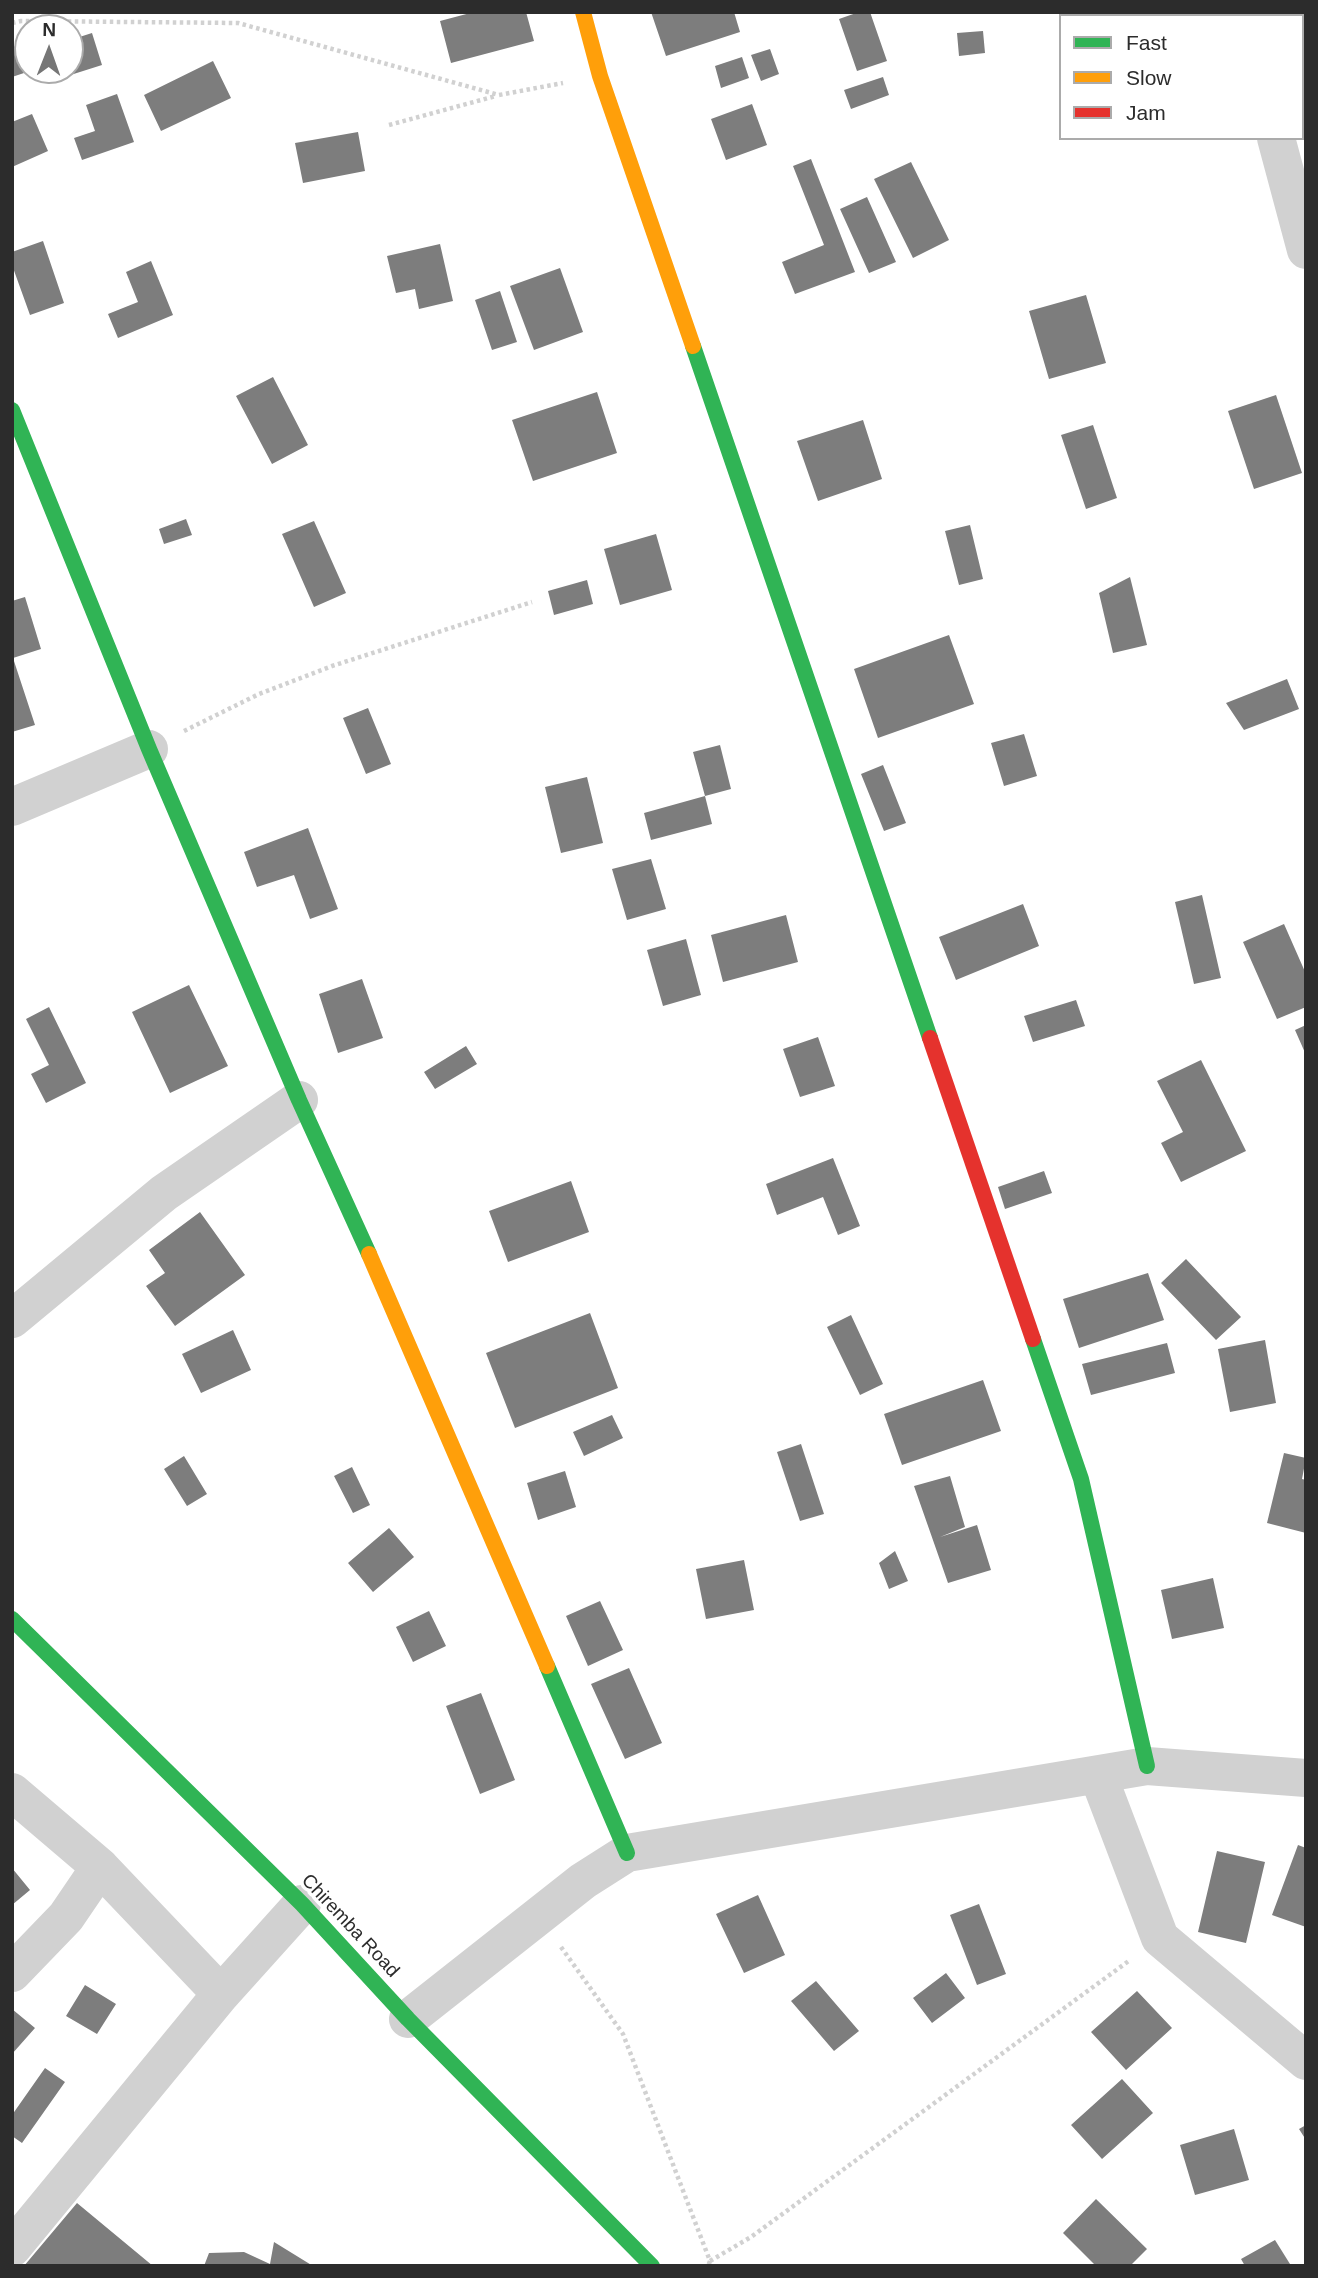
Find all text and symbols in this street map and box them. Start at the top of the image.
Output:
north arrow [14,14,84,84]
legend [1059,14,1304,140]
text: N [42,19,56,40]
text: Fast [1126,31,1167,54]
text: Slow [1126,66,1172,89]
text: Jam [1126,101,1166,124]
street label: Chiremba Road [296,1870,404,1982]

